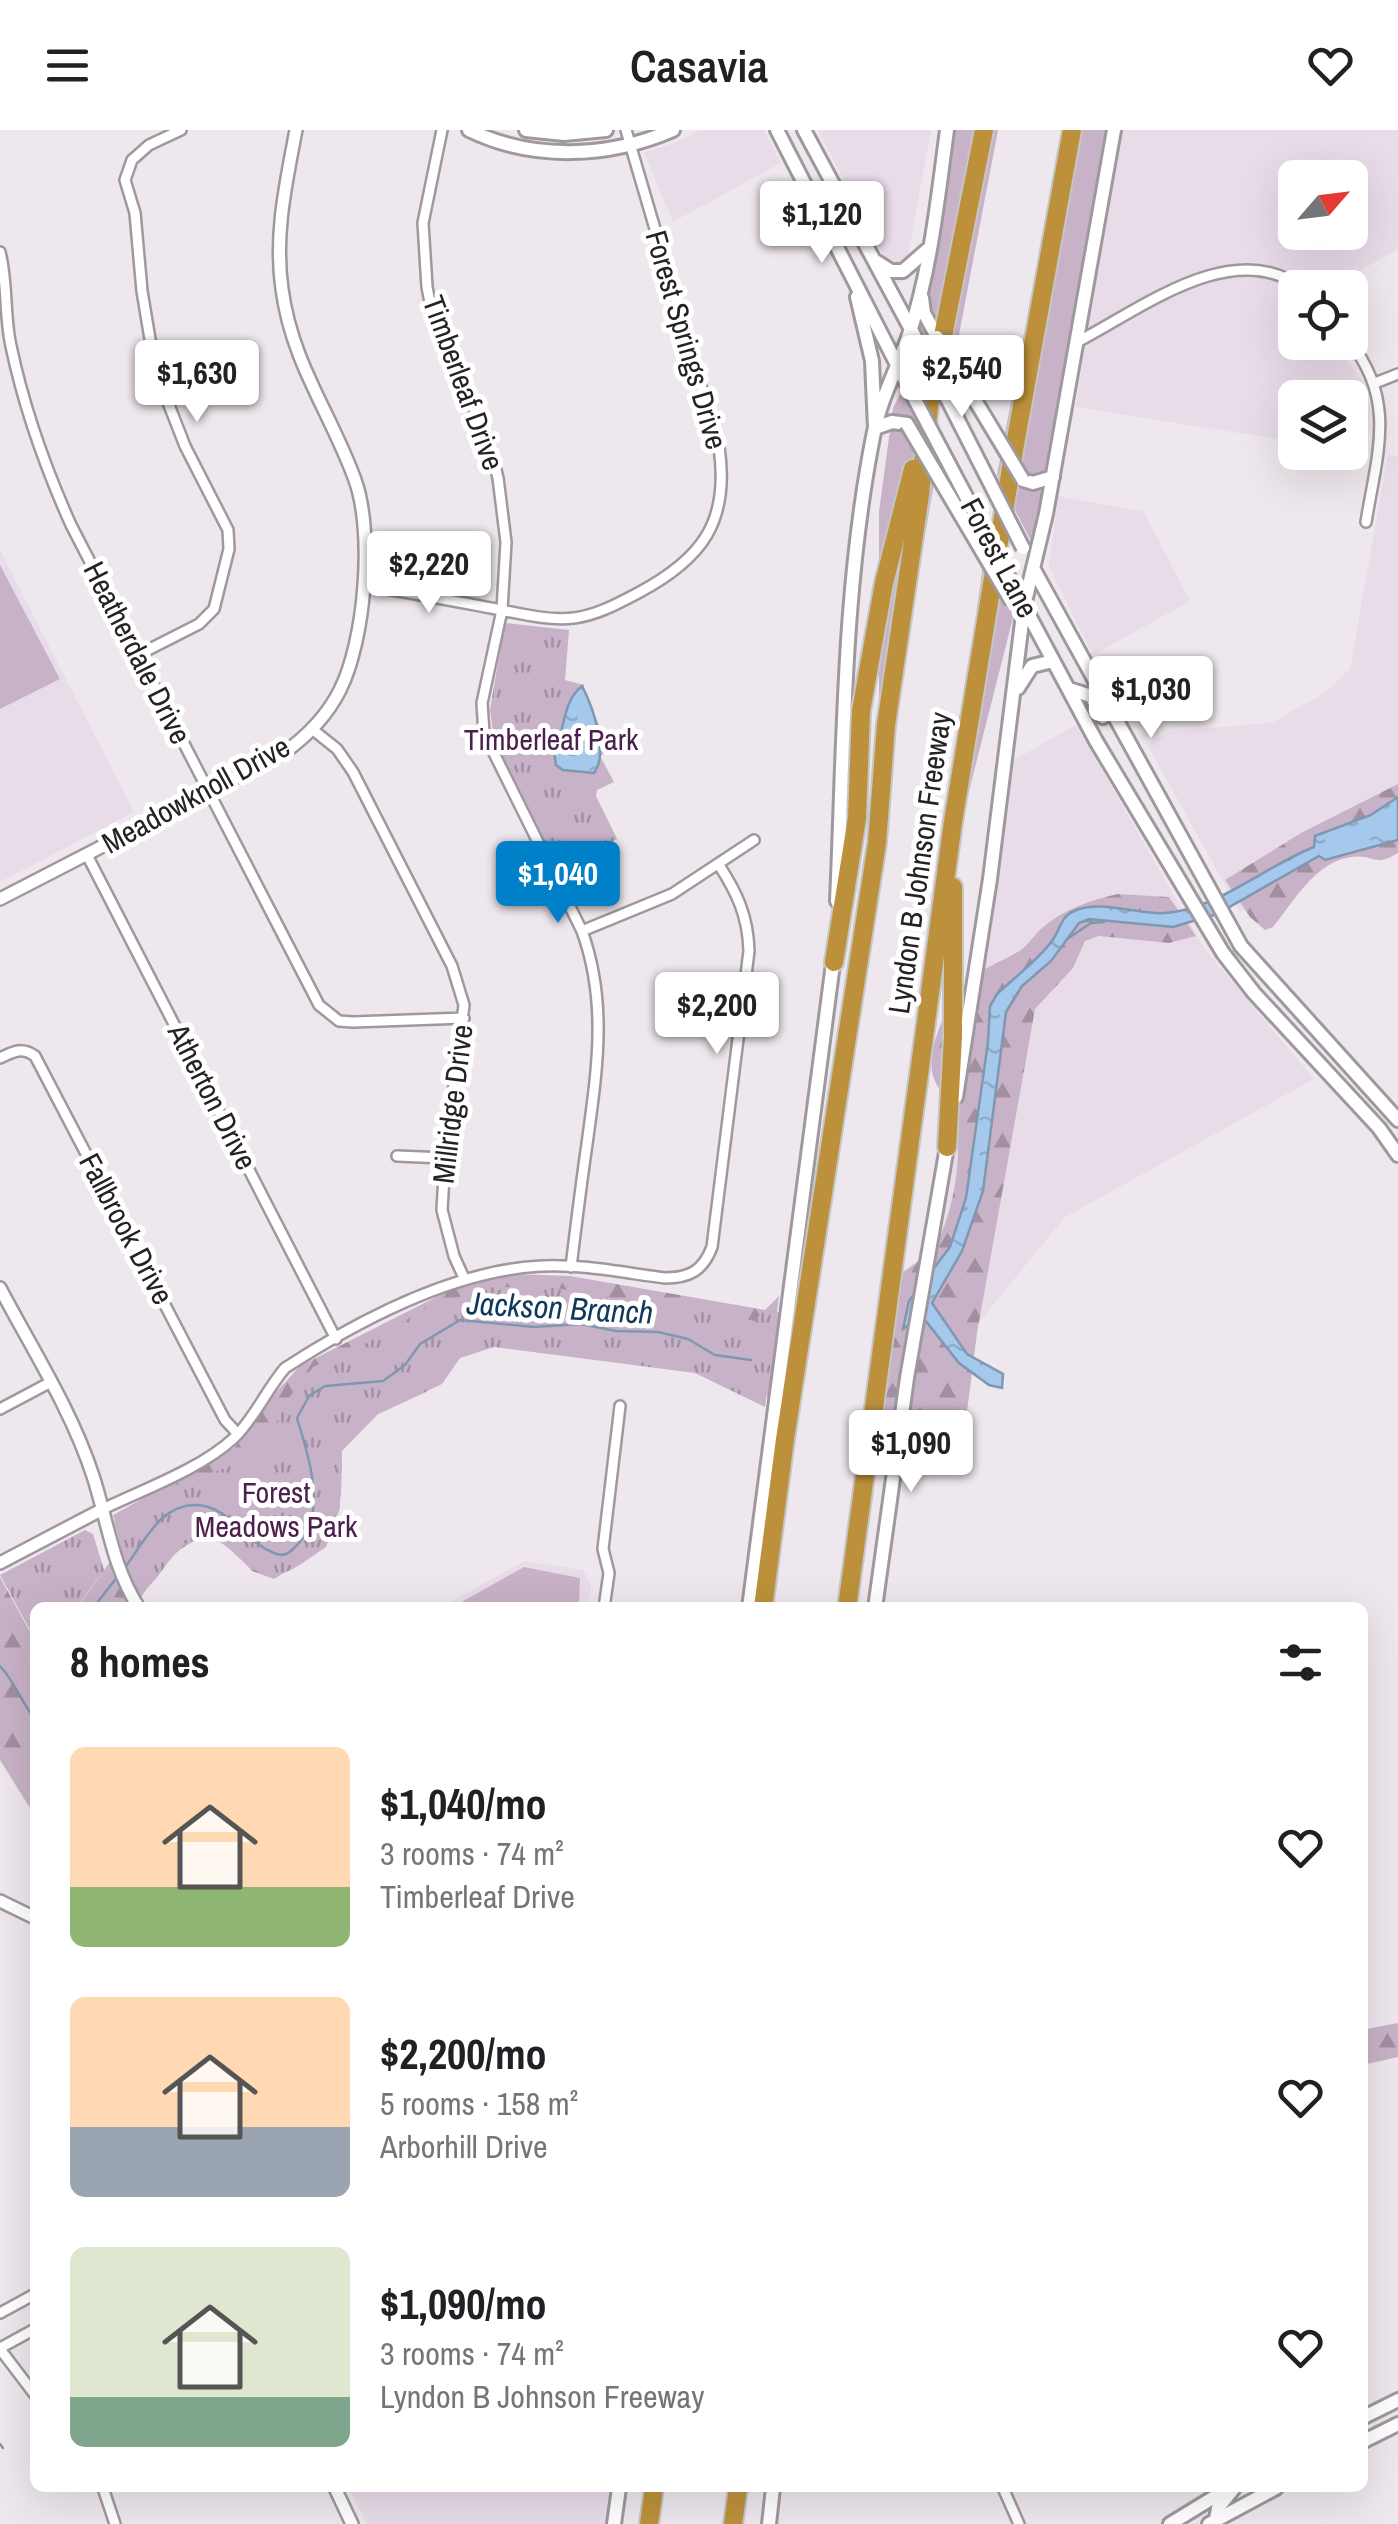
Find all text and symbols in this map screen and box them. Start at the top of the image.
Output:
text: Casavia [630,35,768,96]
icon: menu [40,38,95,93]
icon: heart [1303,38,1358,93]
north arrow [1278,160,1368,250]
map controls [1278,160,1368,470]
pin: $1,120 [741,181,903,266]
text: $1,120 [782,192,862,235]
street label: Forest Springs Drive [637,226,737,454]
button: locate [1278,270,1368,360]
street label: Timberleaf Drive [414,290,514,475]
pin: $2,540 [881,335,1043,420]
pin: $1,630 [116,340,278,425]
text: $2,540 [922,346,1002,389]
text: $1,630 [157,351,237,394]
button: layers [1278,380,1368,470]
street label: Forest Lane [952,491,1048,624]
pin: $2,220 [348,531,510,616]
text: $2,220 [389,542,469,585]
street label: Heatherdale Drive [75,555,201,751]
pin: $1,030 [1070,656,1232,741]
text: $1,030 [1111,667,1191,710]
street label: Lyndon B Johnson Freeway [878,709,960,1016]
park label: Timberleaf Park [464,719,639,759]
street label: Meadowknoll Drive [94,726,297,862]
pin: $1,040 [477,841,639,926]
text: $1,040 [518,852,598,895]
pin: $2,200 [636,972,798,1057]
text: $2,200 [677,983,757,1026]
street label: Atherton Drive [159,1016,267,1176]
street label: Millridge Drive [422,1022,482,1186]
street label: Fallbrook Drive [70,1146,183,1311]
water label: Jackson Branch [465,1281,654,1334]
pin: $1,090 [830,1410,992,1495]
text: $1,090 [871,1421,951,1464]
park label: Forest Meadows Park [195,1472,358,1546]
text: 8 homes [70,1634,210,1690]
icon: filters [1273,1635,1328,1690]
text: $1,040/mo [380,1776,547,1832]
icon: home [150,1787,270,1907]
icon: heart [1273,1820,1328,1875]
text: 3 rooms · 74 m² [380,1832,564,1875]
text: Timberleaf Drive [380,1875,575,1918]
text: $2,200/mo [380,2026,547,2082]
icon: home [150,2037,270,2157]
icon: heart [1273,2070,1328,2125]
text: 5 rooms · 158 m² [380,2082,578,2125]
text: Arborhill Drive [380,2125,548,2168]
text: $1,090/mo [380,2276,547,2332]
icon: home [150,2287,270,2407]
icon: heart [1273,2320,1328,2375]
text: 3 rooms · 74 m² [380,2332,564,2375]
text: Lyndon B Johnson Freeway [380,2375,704,2418]

